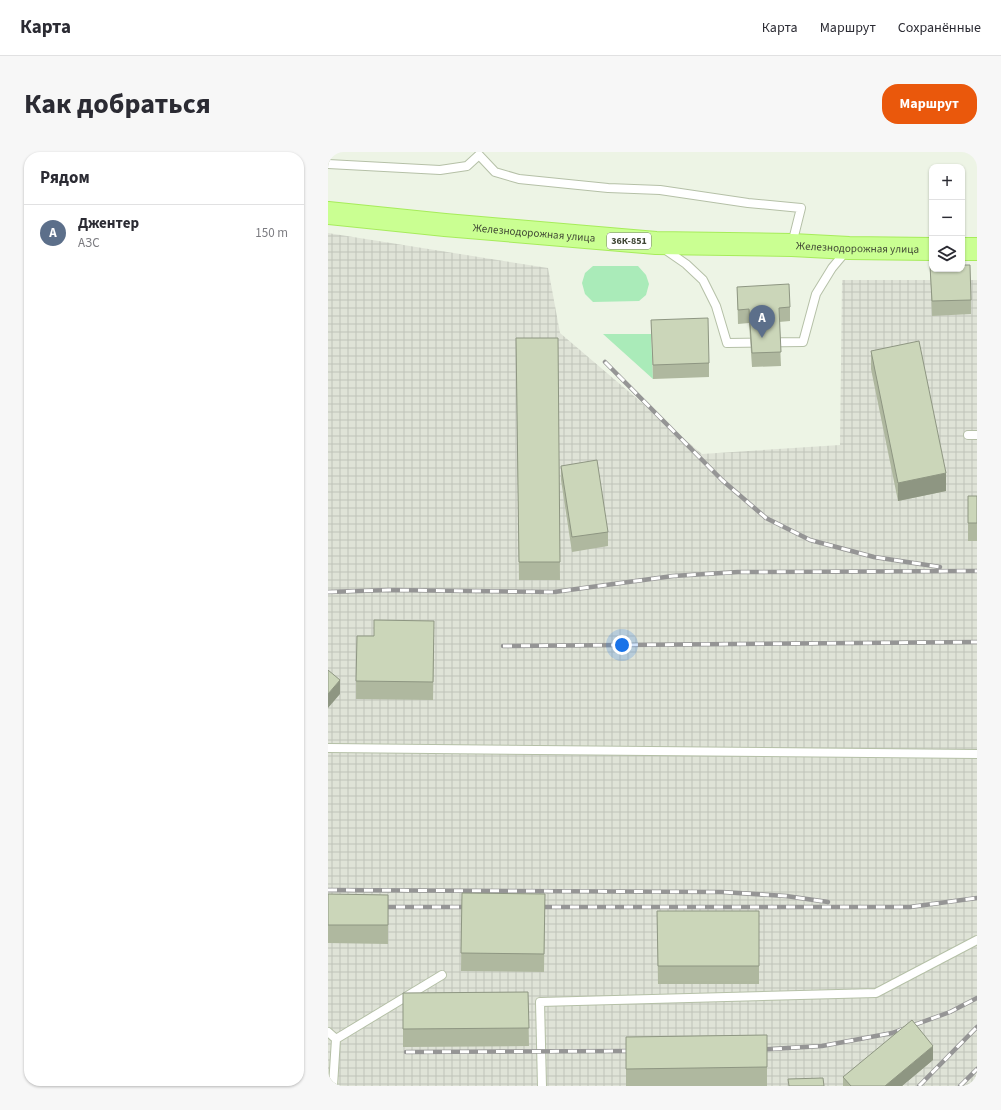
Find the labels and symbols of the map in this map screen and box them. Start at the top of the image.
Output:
street label: Железнодорожная улица [472,220,596,245]
road number: 36К-851 [607,233,651,249]
street label: Железнодорожная улица [796,238,919,256]
pin: A [749,305,775,338]
your location [612,635,632,655]

